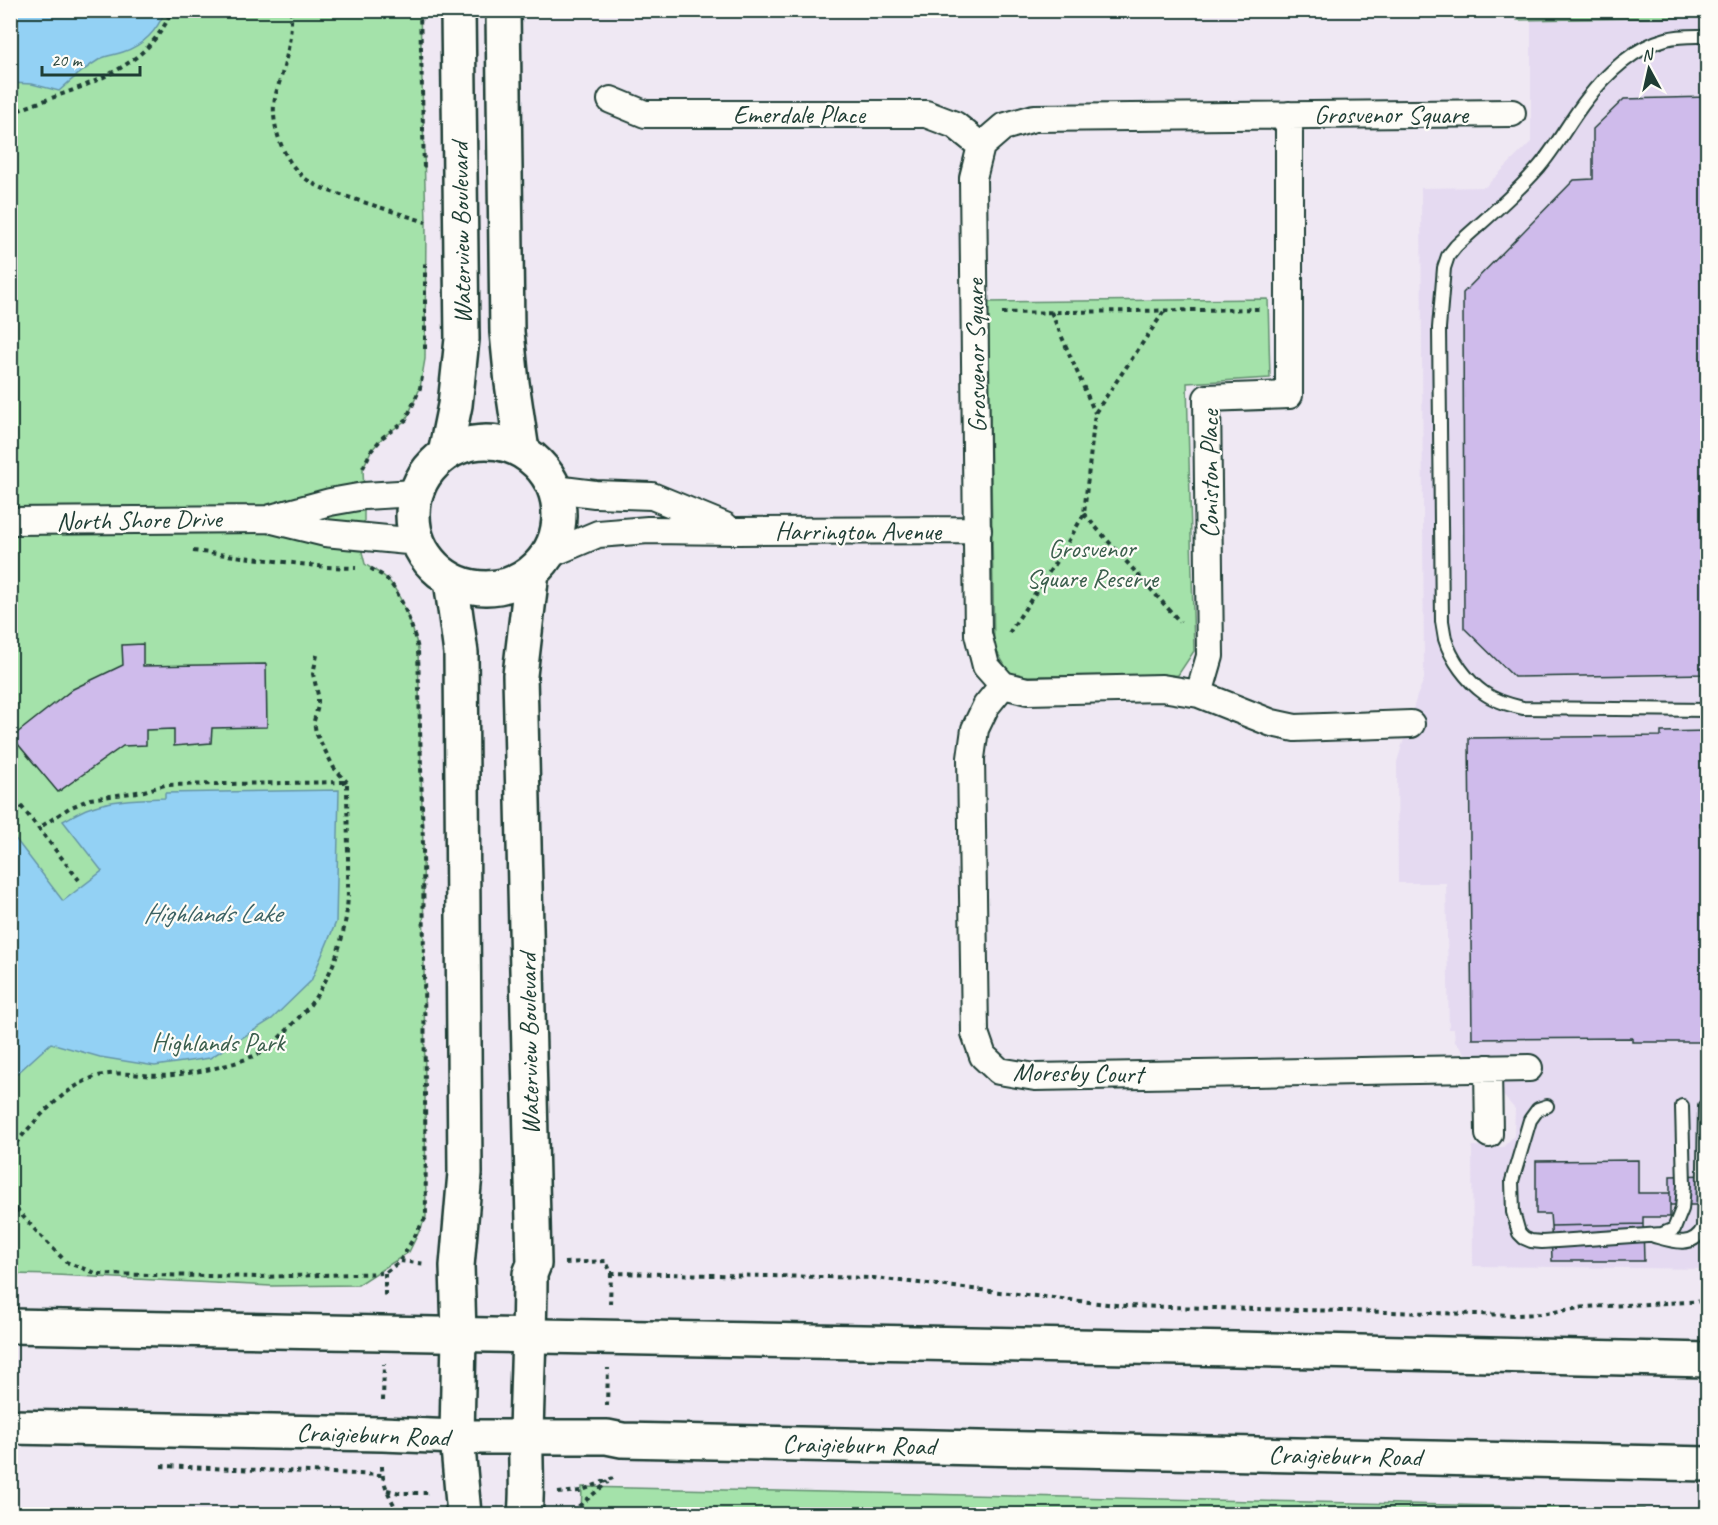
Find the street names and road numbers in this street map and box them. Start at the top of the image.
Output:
street label: Emerdale Place [733,98,866,131]
street label: Grosvenor Square [1314,98,1470,131]
street label: Waterview Boulevard [443,138,479,324]
street label: Grosvenor Square [958,277,994,433]
street label: Coniston Place [1193,408,1226,538]
street label: North Shore Drive [56,502,224,538]
street label: Harrington Avenue [775,515,943,548]
street label: Waterview Boulevard [511,949,547,1135]
street label: Moresby Court [1013,1055,1147,1091]
street label: Craigieburn Road [296,1416,454,1454]
street label: Craigieburn Road [782,1427,940,1463]
street label: Craigieburn Road [1268,1438,1426,1474]

